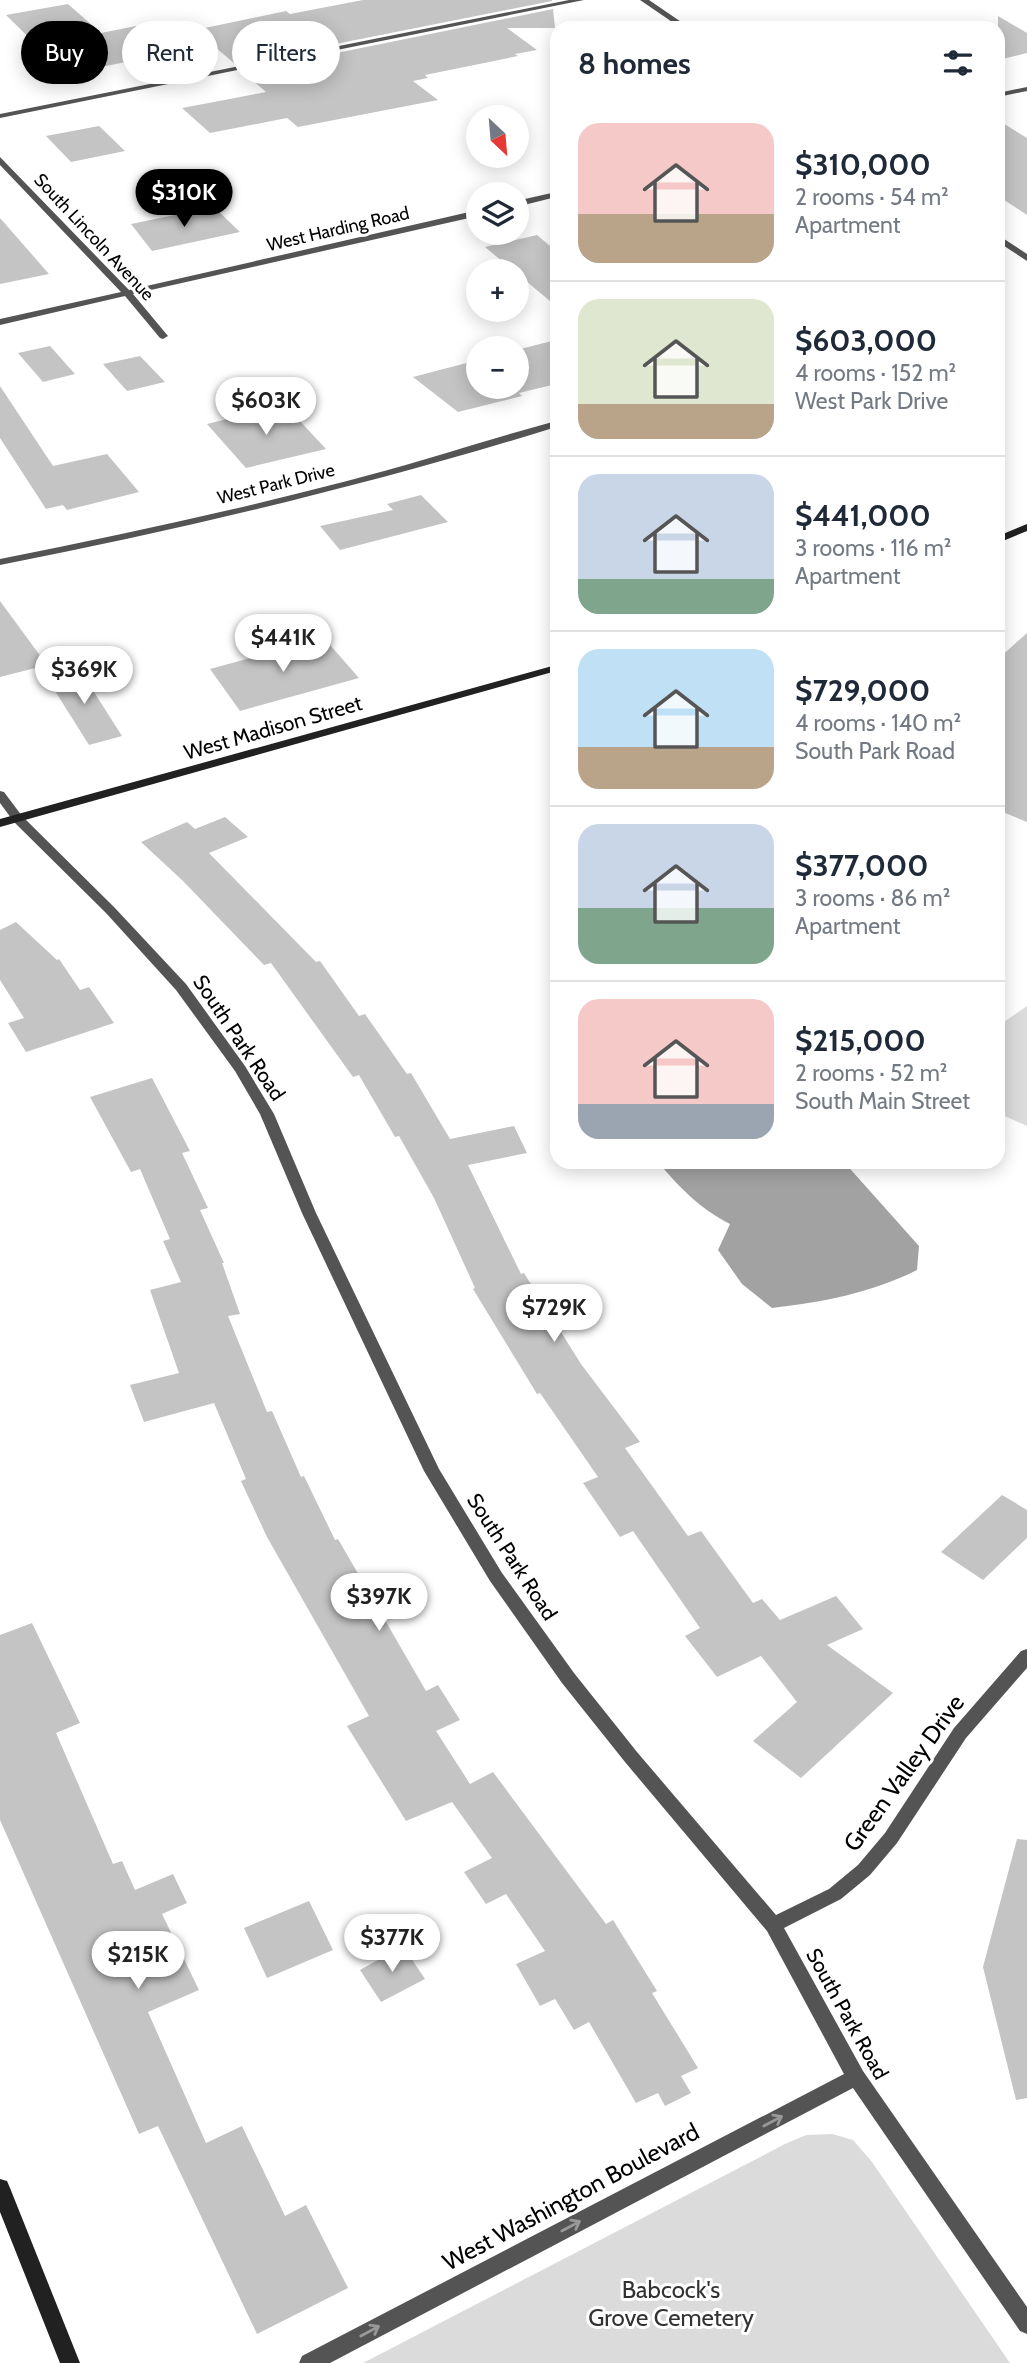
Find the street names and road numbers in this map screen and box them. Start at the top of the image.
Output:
street label: South Lincoln Avenue [29,169,159,305]
street label: West Harding Road [265,202,411,256]
street label: West Park Drive [215,459,337,509]
street label: West Madison Street [181,690,365,765]
street label: South Park Road [188,970,291,1105]
street label: South Park Road [462,1489,563,1625]
street label: Green Valley Drive [837,1689,970,1857]
street label: South Park Road [801,1944,894,2084]
street label: West Washington Boulevard [438,2117,704,2276]

